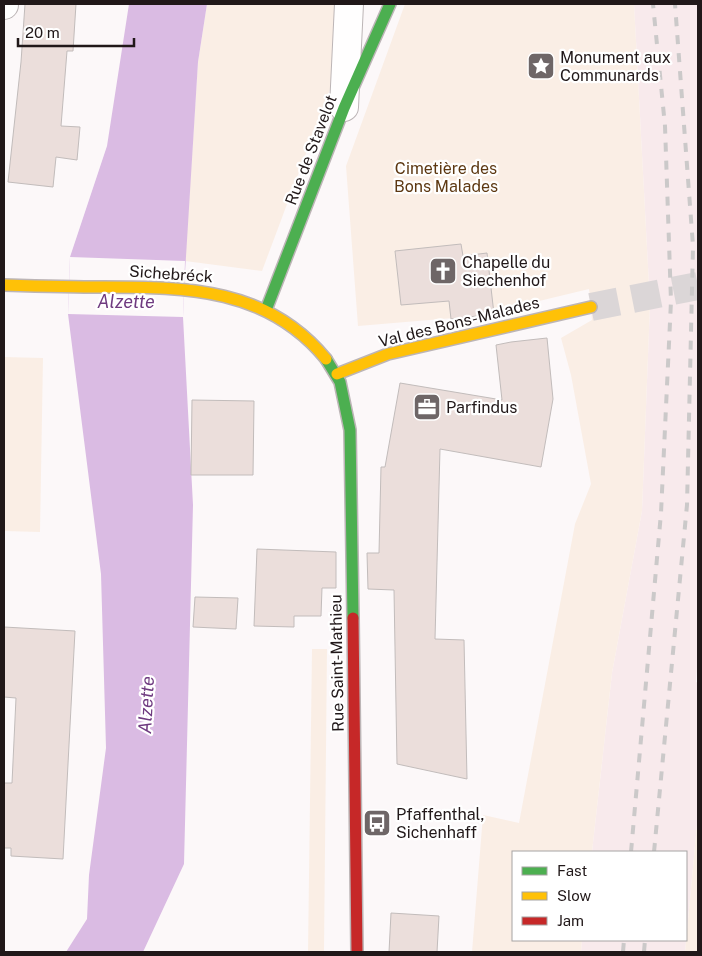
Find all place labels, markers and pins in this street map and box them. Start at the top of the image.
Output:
place label: Monument aux Communards [560,48,671,85]
place icon: Monument aux Communards [526,51,556,81]
place label: Chapelle du Siechenhof [462,253,550,290]
church icon: Chapelle du Siechenhof [428,256,458,286]
office icon: Parfindus [412,392,442,422]
place label: Parfindus [446,398,517,417]
place label: Pfaffenthal, Sichenhaff [396,805,484,842]
bus stop icon: Pfaffenthal, Sichenhaff [362,808,392,838]

